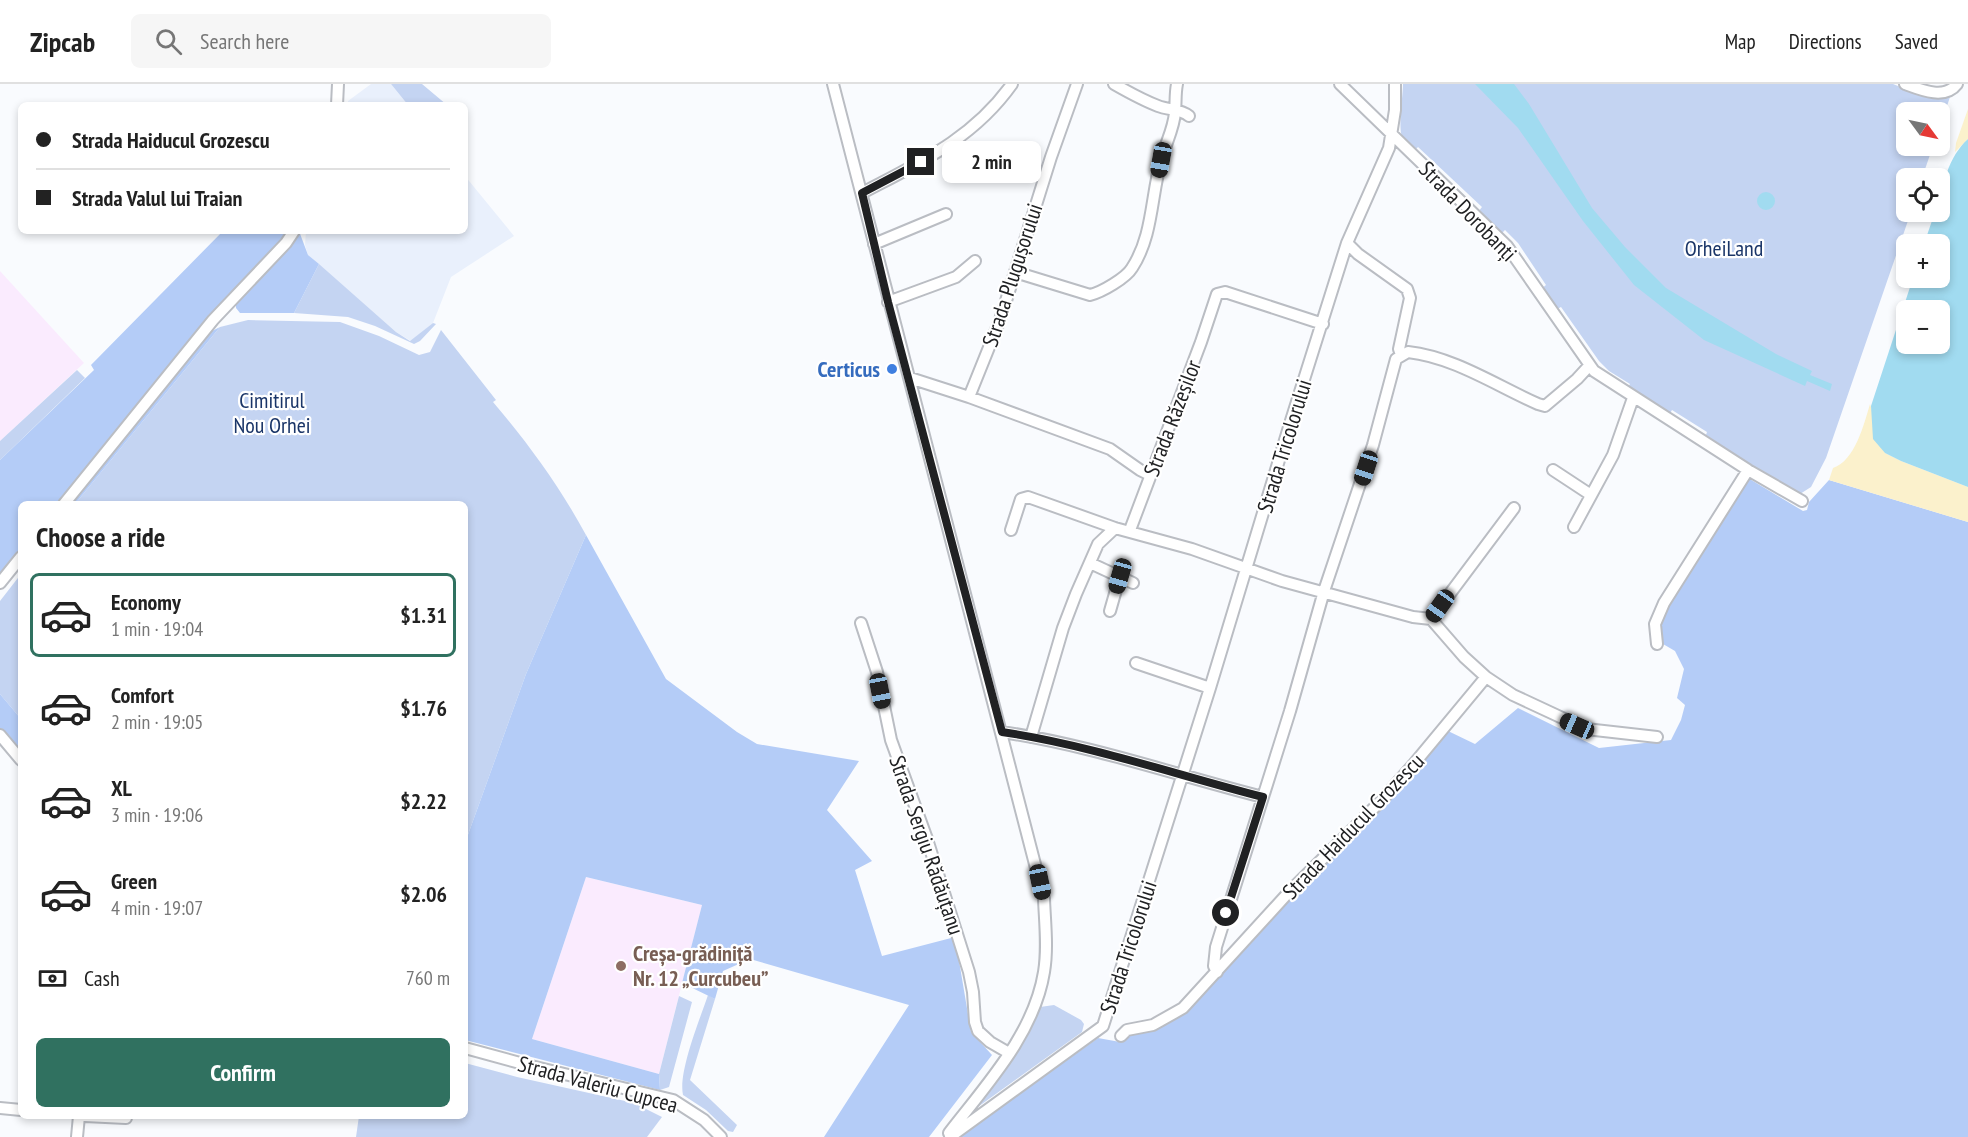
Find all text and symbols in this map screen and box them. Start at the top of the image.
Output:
search box [131,14,551,68]
text: Zipcab [30,23,95,60]
icon: search [152,25,185,58]
text: Search here [200,27,289,55]
text: Map [1725,28,1756,55]
text: Directions [1789,28,1862,55]
text: Saved [1895,28,1938,55]
north arrow [1896,102,1950,156]
map controls [1896,102,1950,354]
text: Strada Haiducul Grozescu [72,126,270,154]
callout: 2 min [942,141,1041,183]
car [1149,141,1173,179]
route end [907,148,934,175]
text: 2 min [971,149,1012,175]
street label: Strada Dorobanți [1413,155,1523,267]
button: locate [1896,168,1950,222]
text: Strada Valul lui Traian [72,184,242,212]
street label: Strada Plugușorului [976,200,1048,350]
park label: OrheiLand [1685,234,1763,262]
button: + [1896,234,1950,288]
button: − [1896,300,1950,354]
place label: Certicus [818,355,880,383]
street label: Strada Răzeșilor [1137,356,1207,480]
marker: Certicus [885,362,899,376]
street label: Strada Tricolorului [1250,376,1318,516]
park label: Cimitirul Nou Orhei [233,386,311,439]
car [1352,448,1380,488]
text: Choose a ride [36,520,165,554]
car [1106,556,1134,596]
car [1422,586,1458,626]
icon: car [39,588,93,642]
text: Economy [111,588,181,616]
text: $1.31 [400,601,447,629]
text: 1 min · 19:04 [111,616,203,642]
car [868,672,892,710]
icon: car [39,681,93,735]
text: Comfort [111,681,174,709]
text: $1.76 [400,694,447,722]
text: 2 min · 19:05 [111,709,203,735]
car [1557,710,1597,742]
street label: Strada Haiducul Grozescu [1276,747,1430,905]
street label: Strada Sergiu Rădăuțanu [883,752,971,938]
icon: car [39,774,93,828]
text: XL [111,774,132,802]
text: $2.22 [400,787,447,815]
text: 3 min · 19:06 [111,802,203,828]
car [1027,863,1053,901]
icon: car [39,867,93,921]
text: Green [111,867,157,895]
street label: Strada Tricolorului [1093,877,1163,1017]
text: $2.06 [400,880,447,908]
text: 4 min · 19:07 [111,895,203,921]
route start [1212,899,1239,926]
place label: Creșa-grădiniță Nr. 12 „Curcubeu” [633,939,769,992]
marker: Creșa-grădiniță Nr. 12 „Curcubeu” [614,959,628,973]
icon: cash [36,962,69,995]
text: Cash [84,964,120,992]
text: 760 m [406,965,450,991]
button: Confirm [36,1038,450,1107]
street label: Strada Valeriu Cupcea [515,1049,681,1119]

